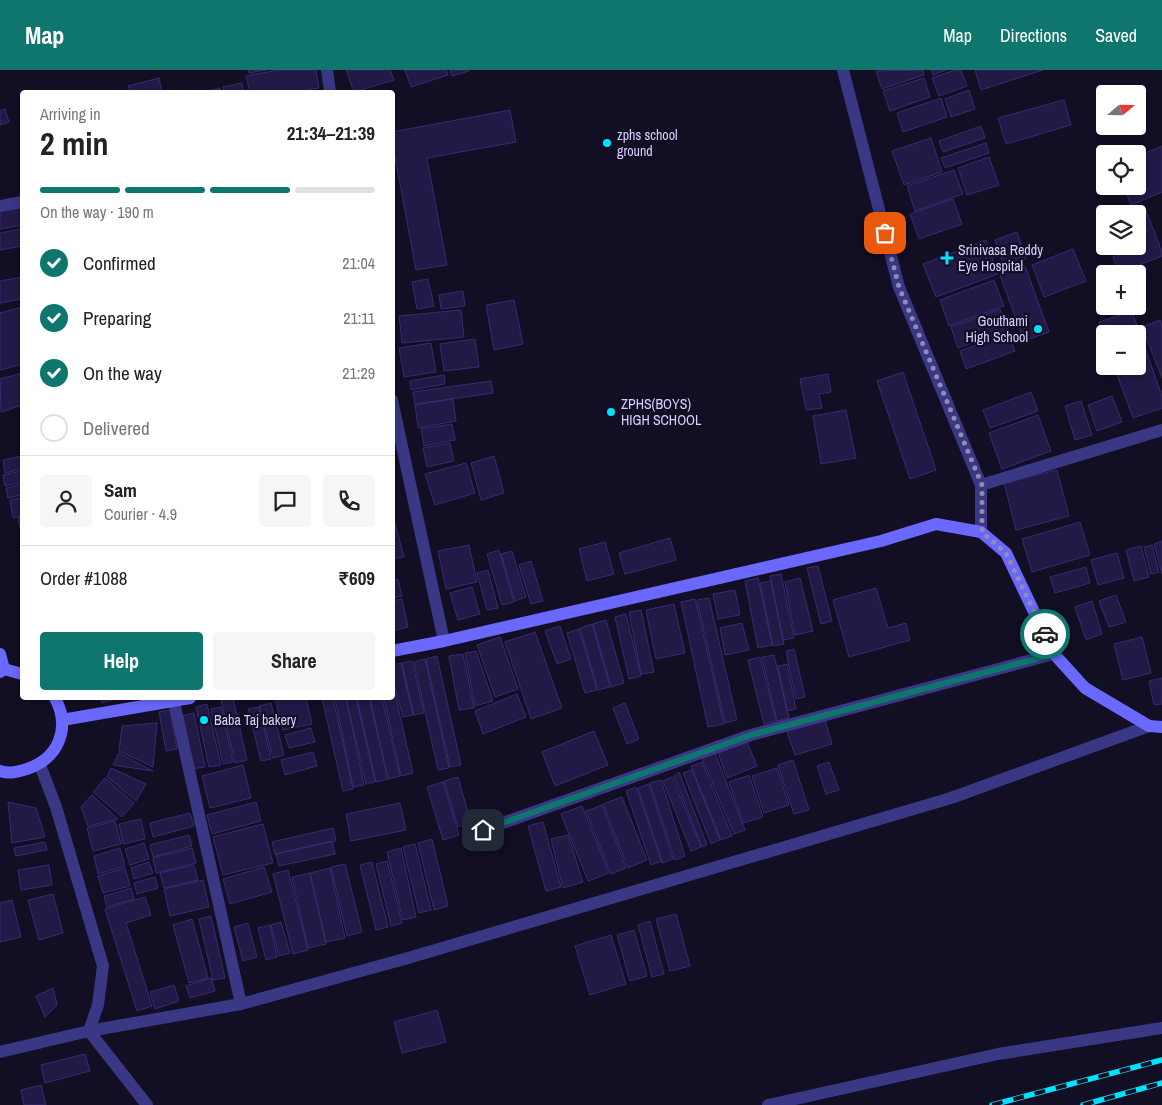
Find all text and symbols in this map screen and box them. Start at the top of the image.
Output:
text: Map [25,19,64,51]
text: Map [943,23,972,48]
text: Directions [1000,23,1067,48]
text: Saved [1095,23,1137,48]
north arrow [1096,85,1146,135]
map controls [1096,85,1146,375]
text: Arriving in [40,103,101,125]
text: 21:34–21:39 [287,120,375,146]
text: 2 min [40,122,109,165]
place label: zphs school ground [617,126,678,160]
marker: zphs school ground [601,137,613,149]
button: locate [1096,145,1146,195]
text: On the way · 190 m [40,201,154,223]
button: layers [1096,205,1146,255]
pin [864,212,906,254]
icon: bag [871,219,899,247]
place label: Srinivasa Reddy Eye Hospital [958,241,1043,275]
icon: check [40,249,68,277]
text: Confirmed [83,250,156,276]
marker: Srinivasa Reddy Eye Hospital [940,251,954,265]
text: 21:04 [342,252,375,274]
button: + [1096,265,1146,315]
icon: check [40,304,68,332]
text: Preparing [83,305,151,331]
text: 21:11 [343,307,375,329]
place label: Gouthami High School [965,312,1028,346]
marker: Gouthami High School [1032,323,1044,335]
button: − [1096,325,1146,375]
icon: check [40,359,68,387]
text: On the way [83,360,162,386]
text: 21:29 [342,362,375,384]
place label: ZPHS(BOYS) HIGH SCHOOL [621,395,702,429]
marker: ZPHS(BOYS) HIGH SCHOOL [605,406,617,418]
text: Delivered [83,415,150,441]
button: person [40,475,92,527]
button: chat [259,475,311,527]
button: phone [323,475,375,527]
text: Sam [104,477,137,503]
text: Courier · 4.9 [104,503,177,525]
text: Order #1088 [40,565,127,591]
text: ₹609 [338,565,375,591]
courier [1020,609,1070,659]
icon: car [1031,620,1059,648]
button: Help [40,632,203,690]
button: Share [213,632,375,690]
place label: Baba Taj bakery [214,711,297,729]
marker: Baba Taj bakery [198,714,210,726]
pin [462,809,504,851]
icon: home [469,816,497,844]

